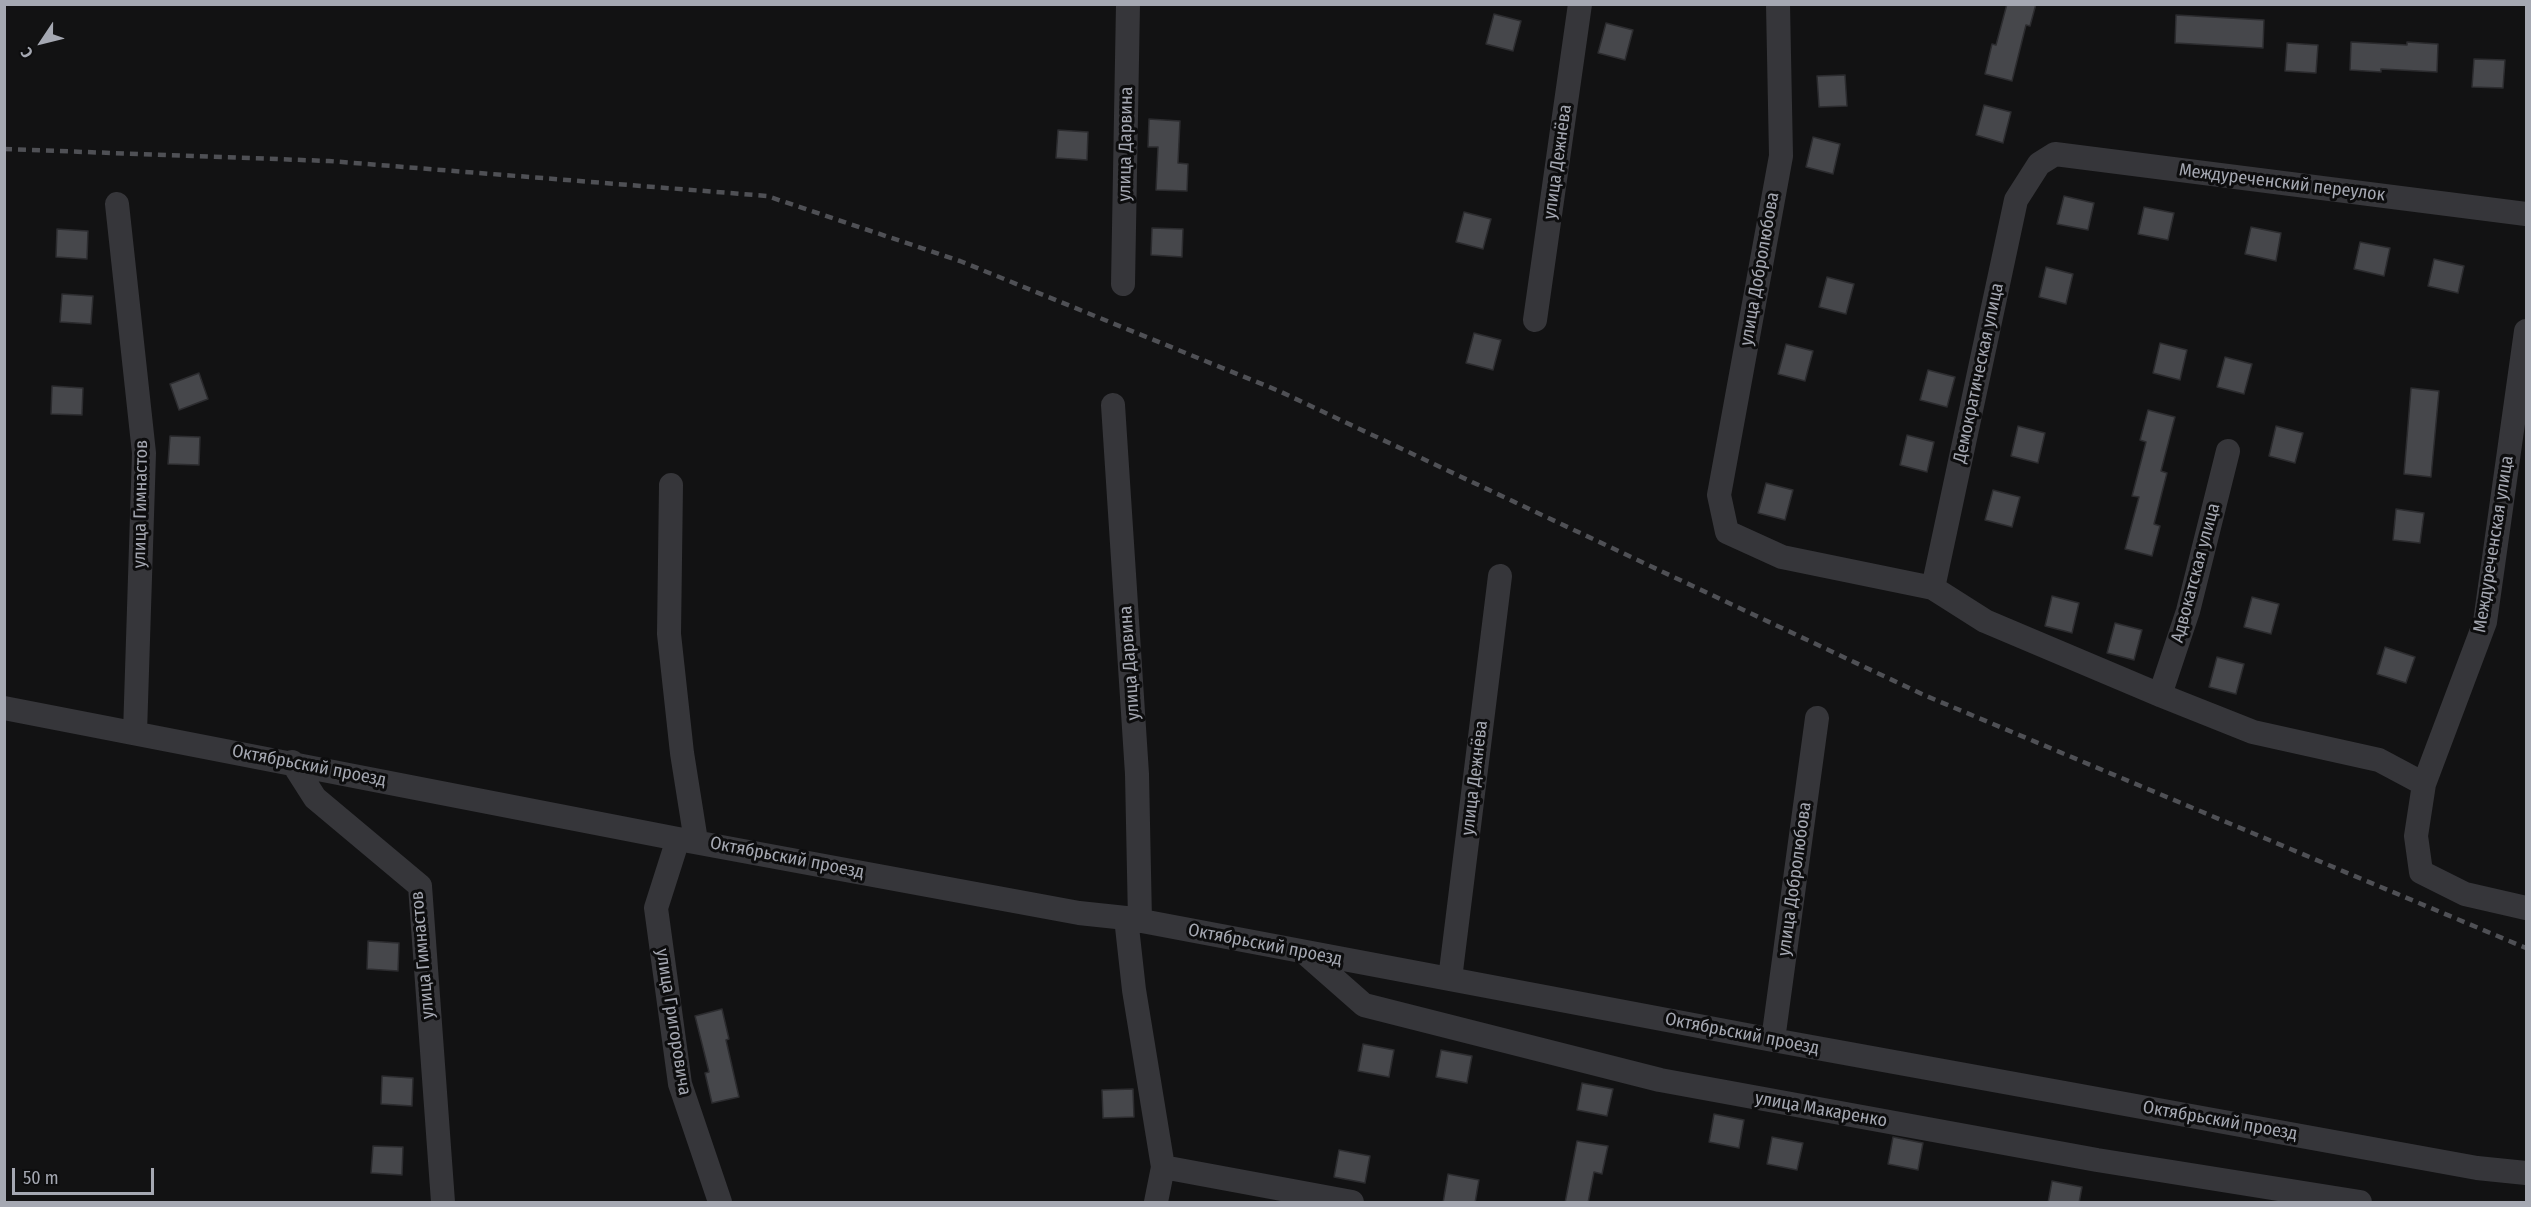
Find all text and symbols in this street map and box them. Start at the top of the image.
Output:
north arrow [12,12,72,72]
text: С [17,44,37,62]
street label: улица Дарвина [1114,86,1138,202]
street label: улица Дежнёва [1539,103,1577,221]
street label: Междуреченский переулок [2178,160,2386,206]
street label: улица Добролюбова [1736,191,1784,347]
street label: Демократическая улица [1949,281,2009,465]
street label: улица Гимнастов [129,440,153,568]
street label: Междуреченская улица [2469,454,2519,634]
street label: Адвокатская улица [2167,501,2225,645]
street label: улица Дарвина [1115,605,1145,721]
street label: улица Дежнёва [1457,719,1493,837]
street label: Октябрьский проезд [230,740,388,792]
street label: улица Добролюбова [1773,800,1817,958]
street label: Октябрьский проезд [708,832,866,884]
street label: улица Гимнастов [407,890,439,1020]
street label: Октябрьский проезд [1186,919,1344,971]
street label: улица Григоровича [651,947,695,1097]
street label: Октябрьский проезд [1663,1008,1821,1060]
street label: улица Макаренко [1753,1088,1889,1132]
street label: Октябрьский проезд [2141,1097,2299,1145]
scale bar [15,1156,158,1194]
text: 50 m [23,1167,59,1189]

